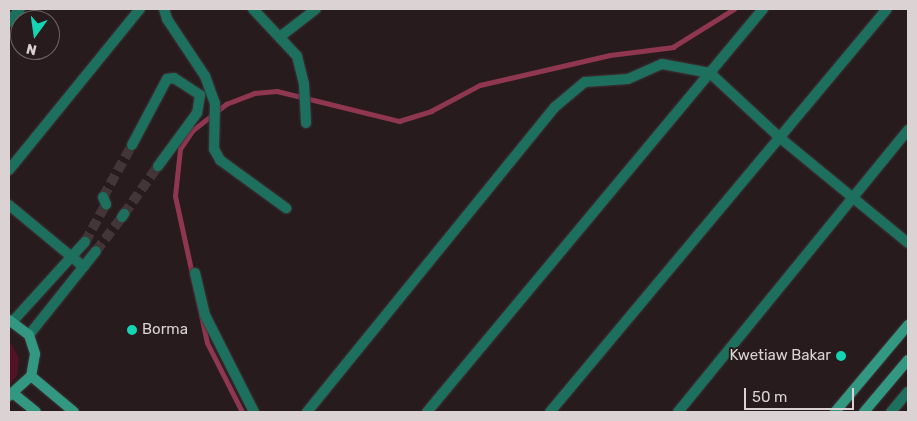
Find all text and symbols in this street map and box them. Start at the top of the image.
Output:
north arrow [10,10,60,60]
text: N [25,40,38,59]
place label: Borma [142,321,188,339]
marker: Borma [126,324,138,336]
place label: Kwetiaw Bakar [729,347,831,365]
marker: Kwetiaw Bakar [835,350,847,362]
scale bar [747,378,857,410]
text: 50 m [752,388,787,406]

